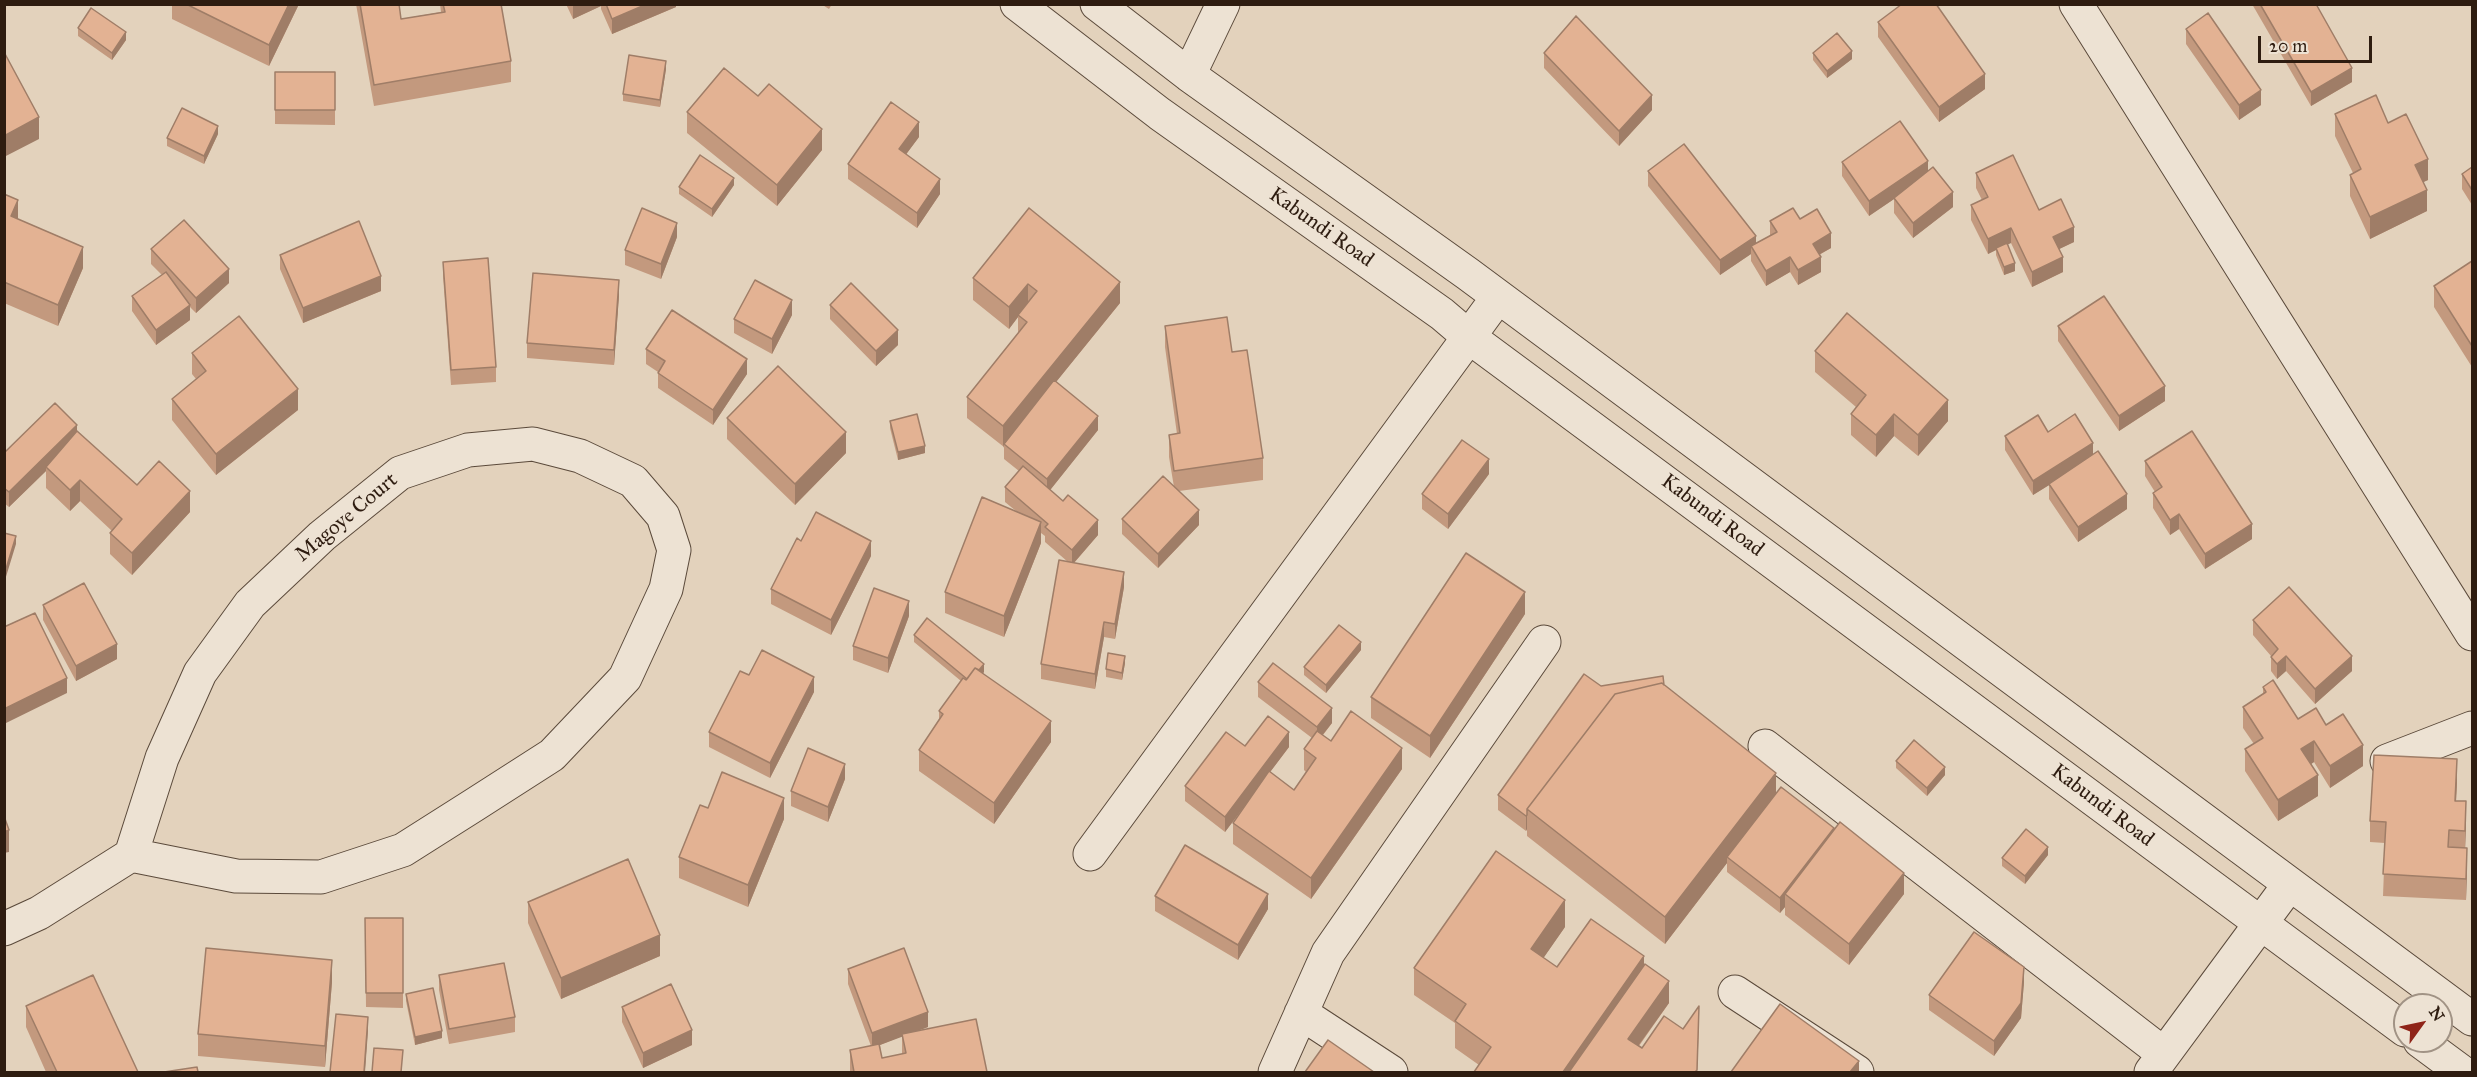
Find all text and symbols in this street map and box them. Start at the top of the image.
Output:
scale bar [2261,24,2375,62]
text: 20 m [2269,35,2307,57]
street label: Kabundi Road [1264,183,1378,273]
street label: Magoye Court [291,468,403,568]
street label: Kabundi Road [1656,469,1768,563]
street label: Kabundi Road [2046,759,2158,853]
north arrow [2393,993,2453,1053]
text: N [2425,1003,2448,1025]

